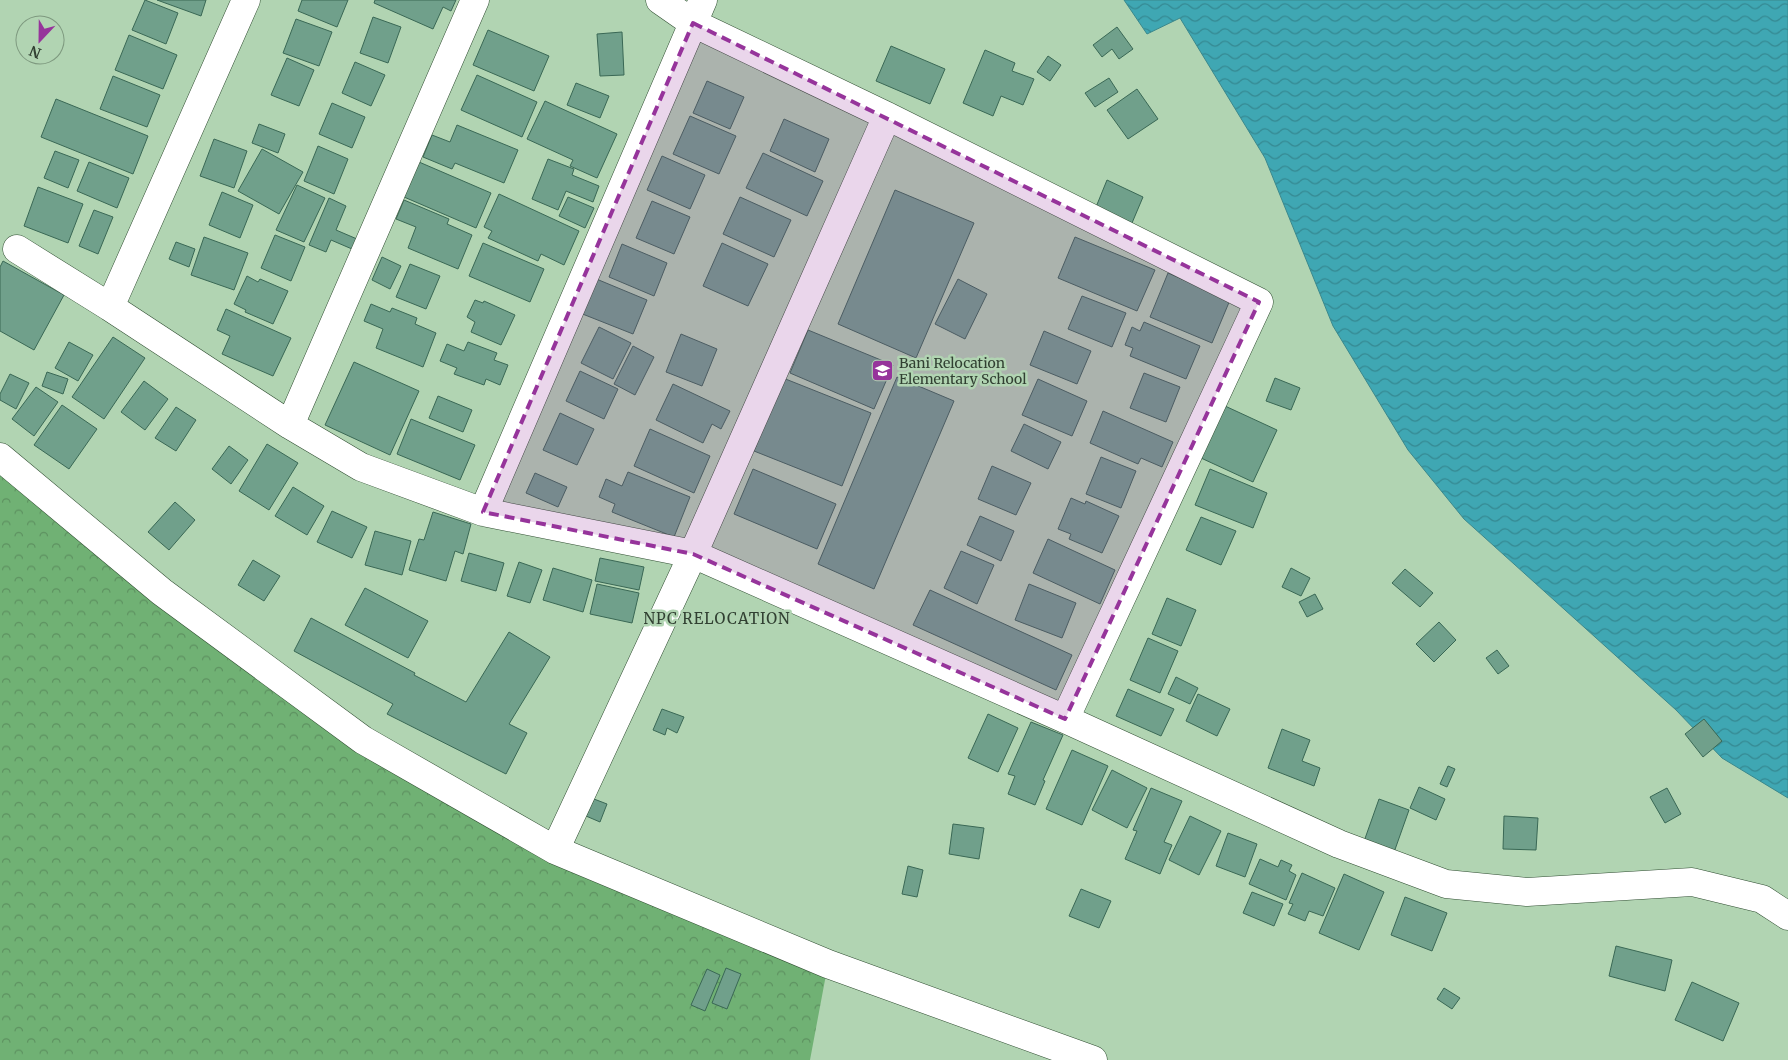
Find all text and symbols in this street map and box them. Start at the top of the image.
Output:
north arrow [15,15,65,65]
text: N [27,42,44,62]
place label: Bani Relocation Elementary School [899,354,1027,388]
school or university icon: Bani Relocation Elementary School [871,359,895,383]
district label: NPC RELOCATION [643,609,791,628]

